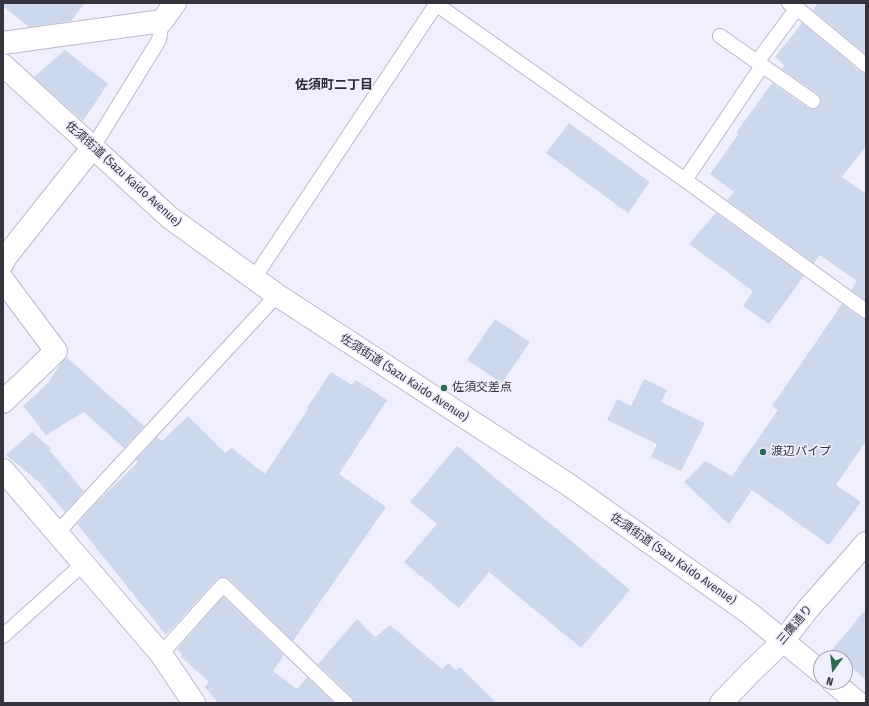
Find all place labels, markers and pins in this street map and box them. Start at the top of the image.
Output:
place label: 佐須交差点 [452,381,512,395]
marker: 佐須交差点 [439,383,449,393]
place label: 渡辺パイプ [771,445,831,459]
marker: 渡辺パイプ [758,447,768,457]

